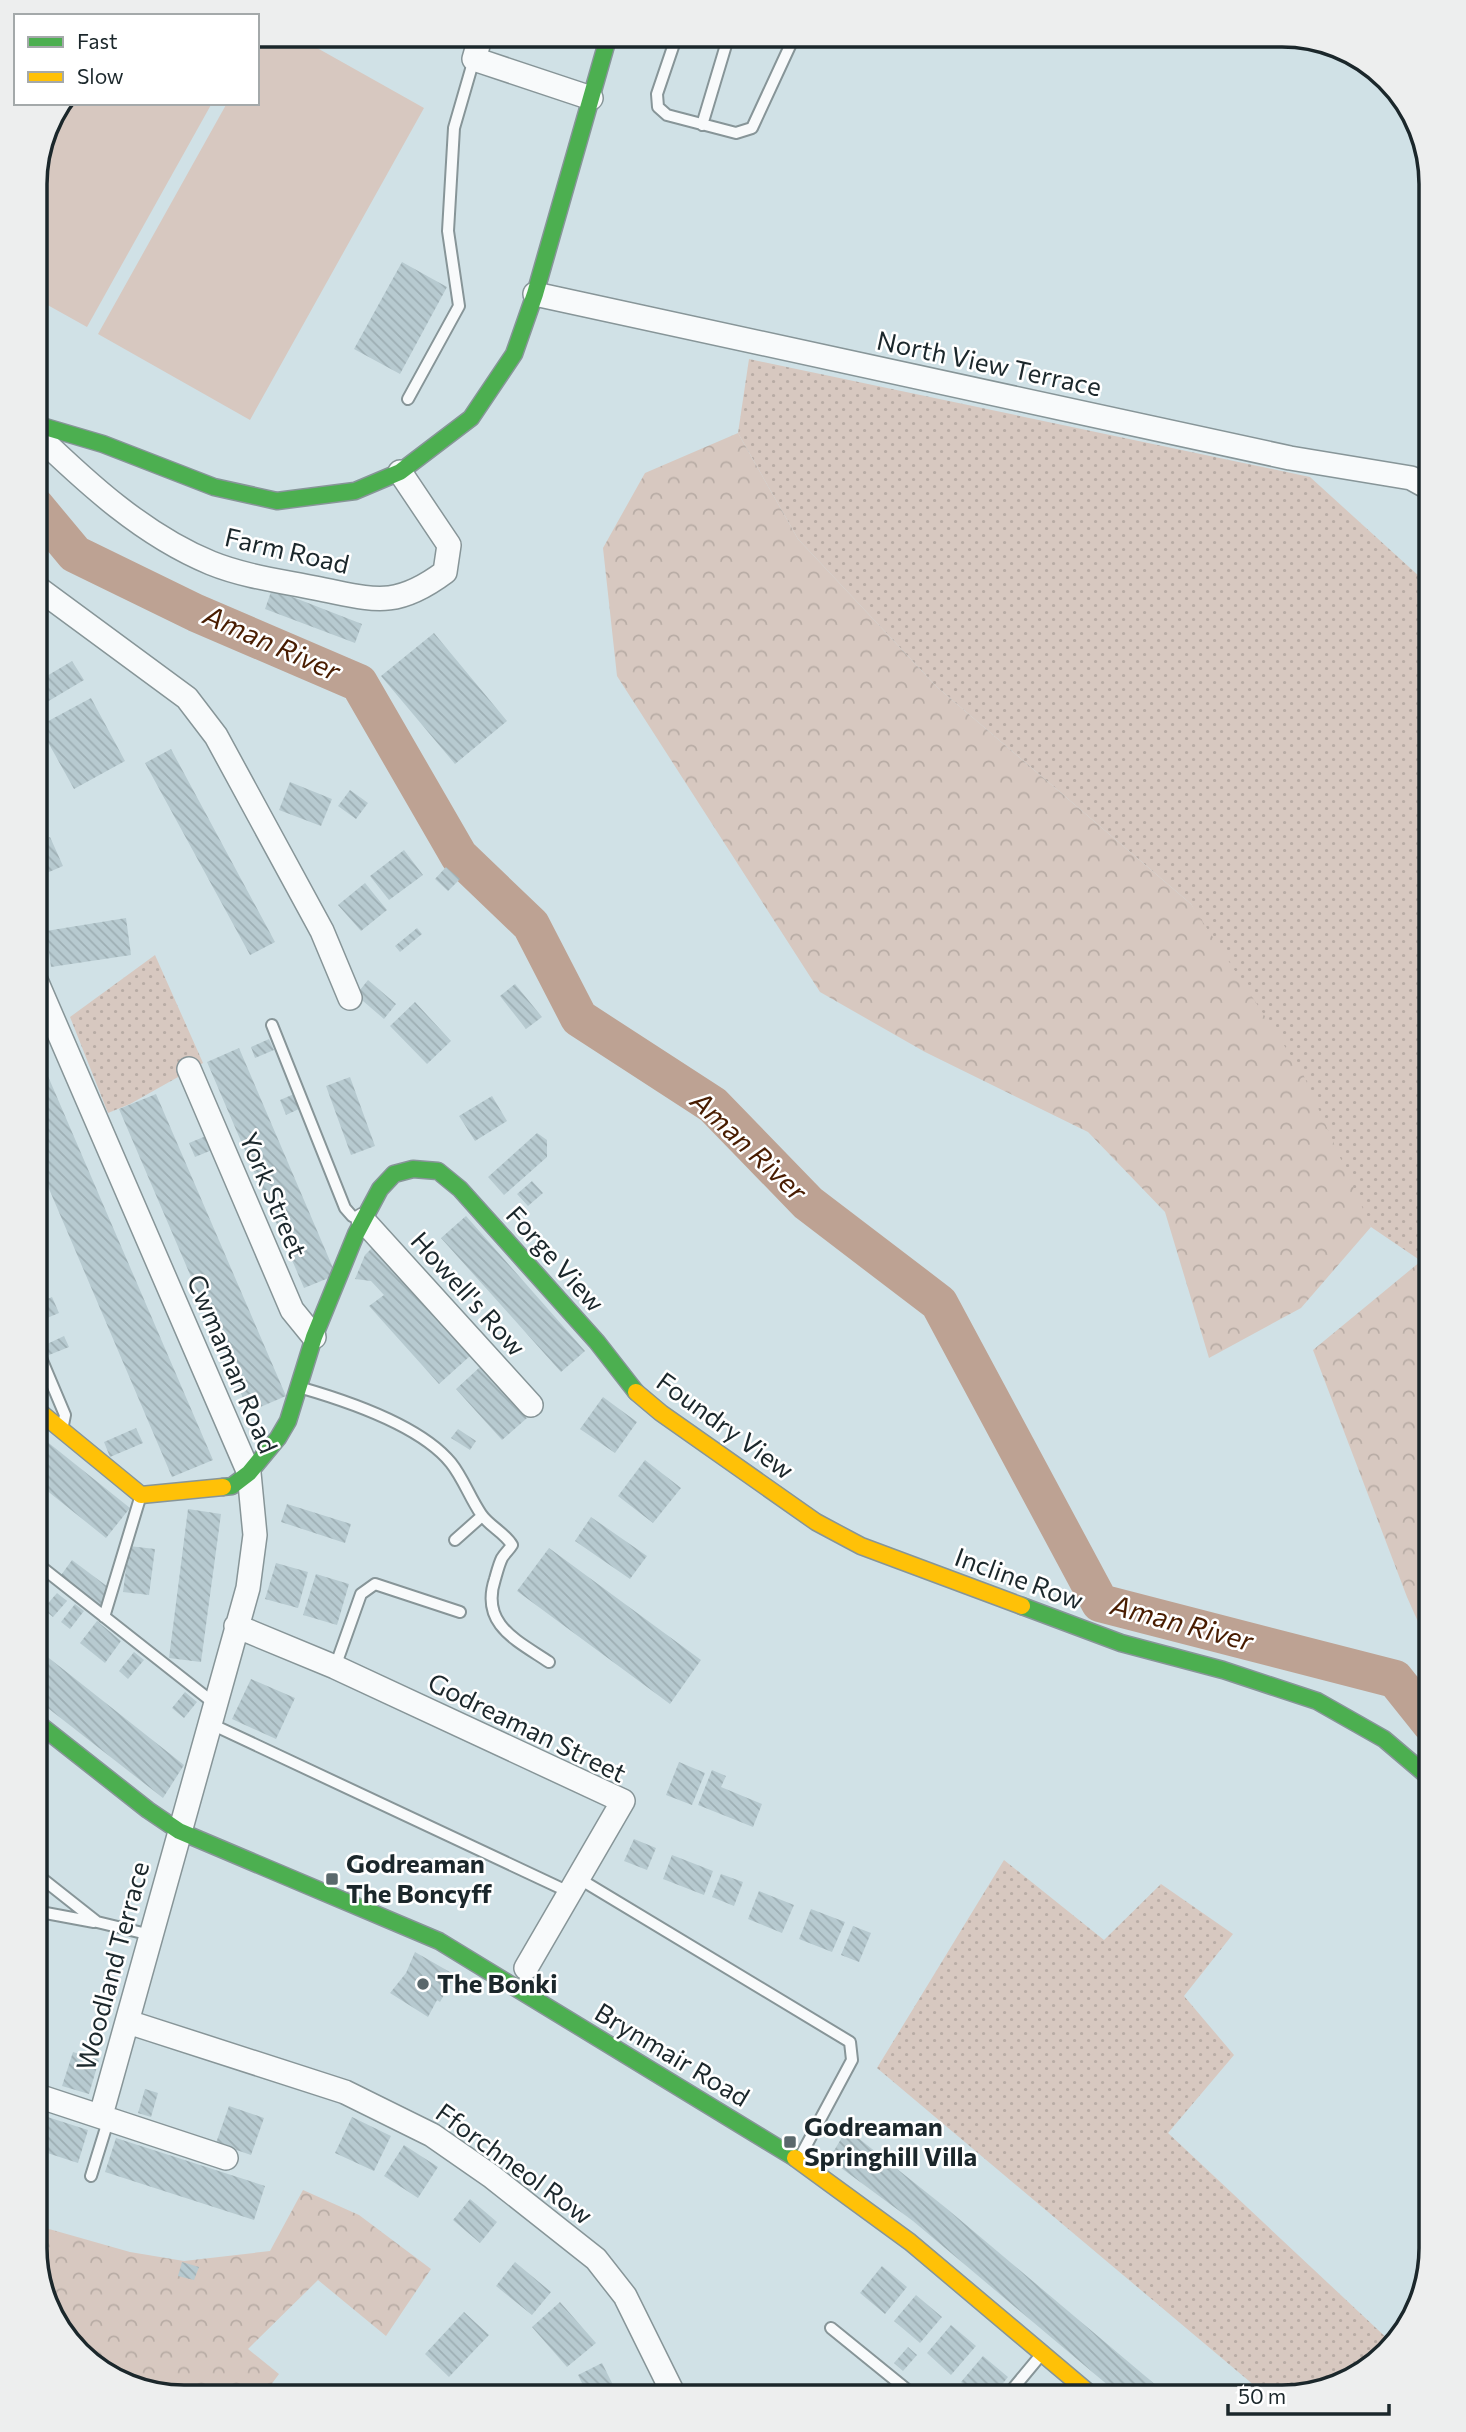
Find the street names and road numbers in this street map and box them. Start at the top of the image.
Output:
street label: North View Terrace [874,324,1104,401]
street label: Farm Road [222,520,353,579]
street label: York Street [234,1127,315,1262]
street label: Forge View [501,1199,612,1317]
street label: Howell's Row [405,1225,533,1362]
street label: Cwmaman Road [182,1269,285,1458]
street label: Foundry View [651,1365,801,1485]
street label: Incline Row [951,1540,1088,1615]
street label: Godreaman Street [424,1665,632,1788]
street label: Woodland Terrace [69,1858,154,2073]
street label: Brynmair Road [590,1995,756,2112]
street label: Fforchneol Row [431,2096,599,2230]

